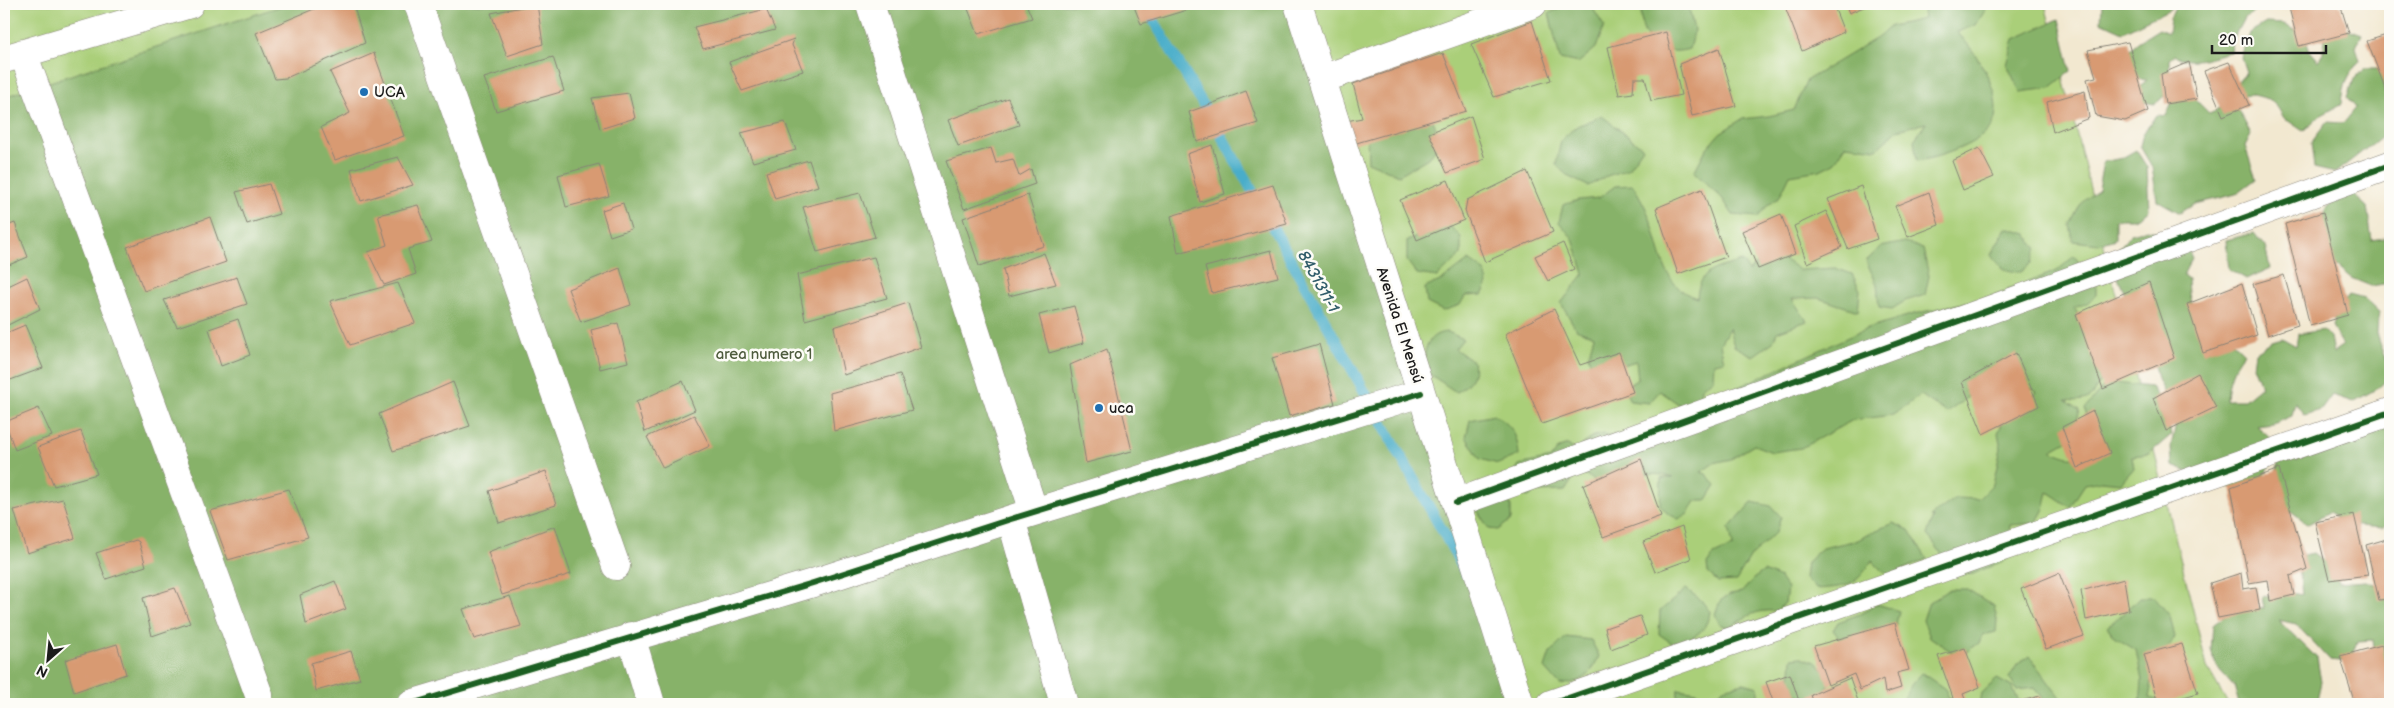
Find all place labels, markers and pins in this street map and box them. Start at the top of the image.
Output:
place label: UCA [374,83,406,102]
marker: UCA [358,86,370,98]
place label: uca [1109,399,1134,418]
marker: uca [1093,402,1105,414]

